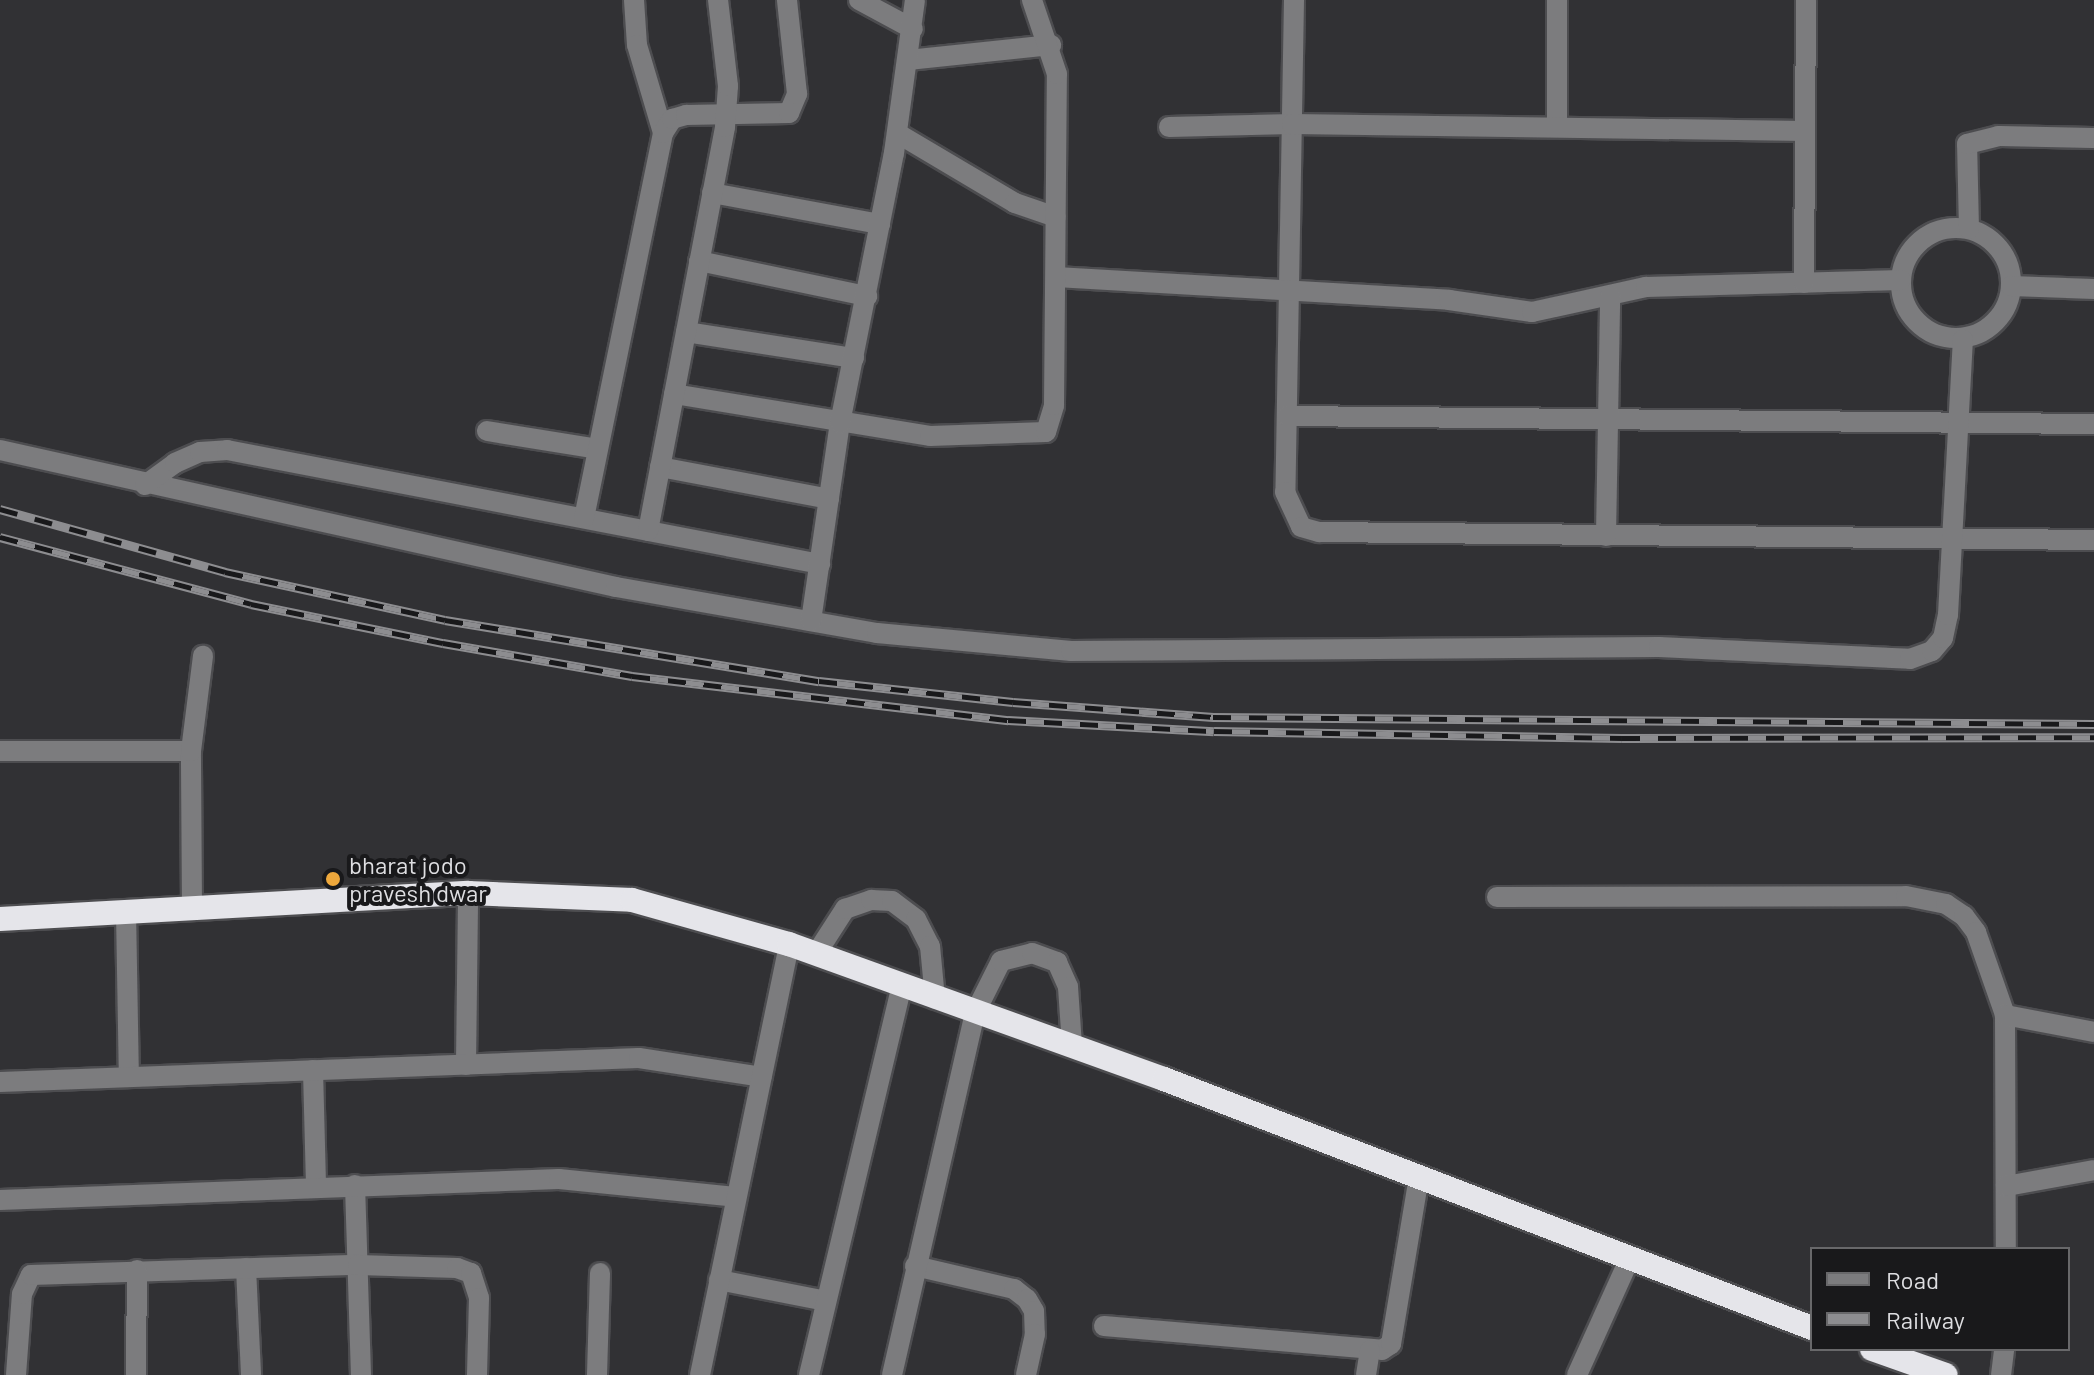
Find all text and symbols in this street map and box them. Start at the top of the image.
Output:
place label: bharat jodo pravesh dwar [349,851,487,907]
marker: bharat jodo pravesh dwar [324,870,342,888]
legend [1810,1247,2070,1351]
text: Road [1886,1265,1939,1294]
text: Railway [1886,1305,1965,1334]

